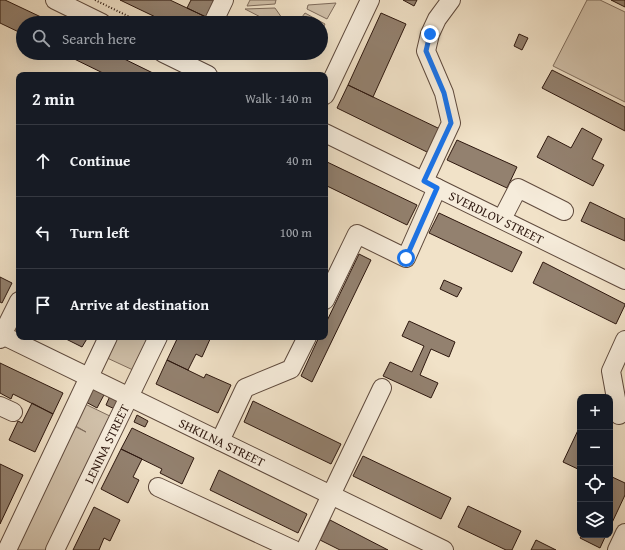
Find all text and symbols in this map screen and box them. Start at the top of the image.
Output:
search box [16,16,328,60]
route end [421,25,439,43]
icon: search [30,27,52,49]
text: Search here [62,28,136,49]
text: 2 min [32,86,74,111]
text: Walk · 140 m [245,89,312,108]
icon: ahead [32,150,54,172]
text: Continue [70,150,131,171]
text: 40 m [286,151,312,170]
street label: SVERDLOV STREET [446,186,548,249]
icon: left [32,222,54,244]
text: Turn left [70,222,129,243]
text: 100 m [280,223,312,242]
route start [397,249,415,267]
icon: arrive [32,294,54,316]
text: Arrive at destination [70,294,209,315]
map controls [577,394,613,538]
button: + [577,394,613,430]
street label: LENINA STREET [79,400,134,487]
street label: SHKILNA STREET [176,413,269,472]
button: − [577,430,613,466]
button: locate [577,466,613,502]
button: layers [577,502,613,538]

